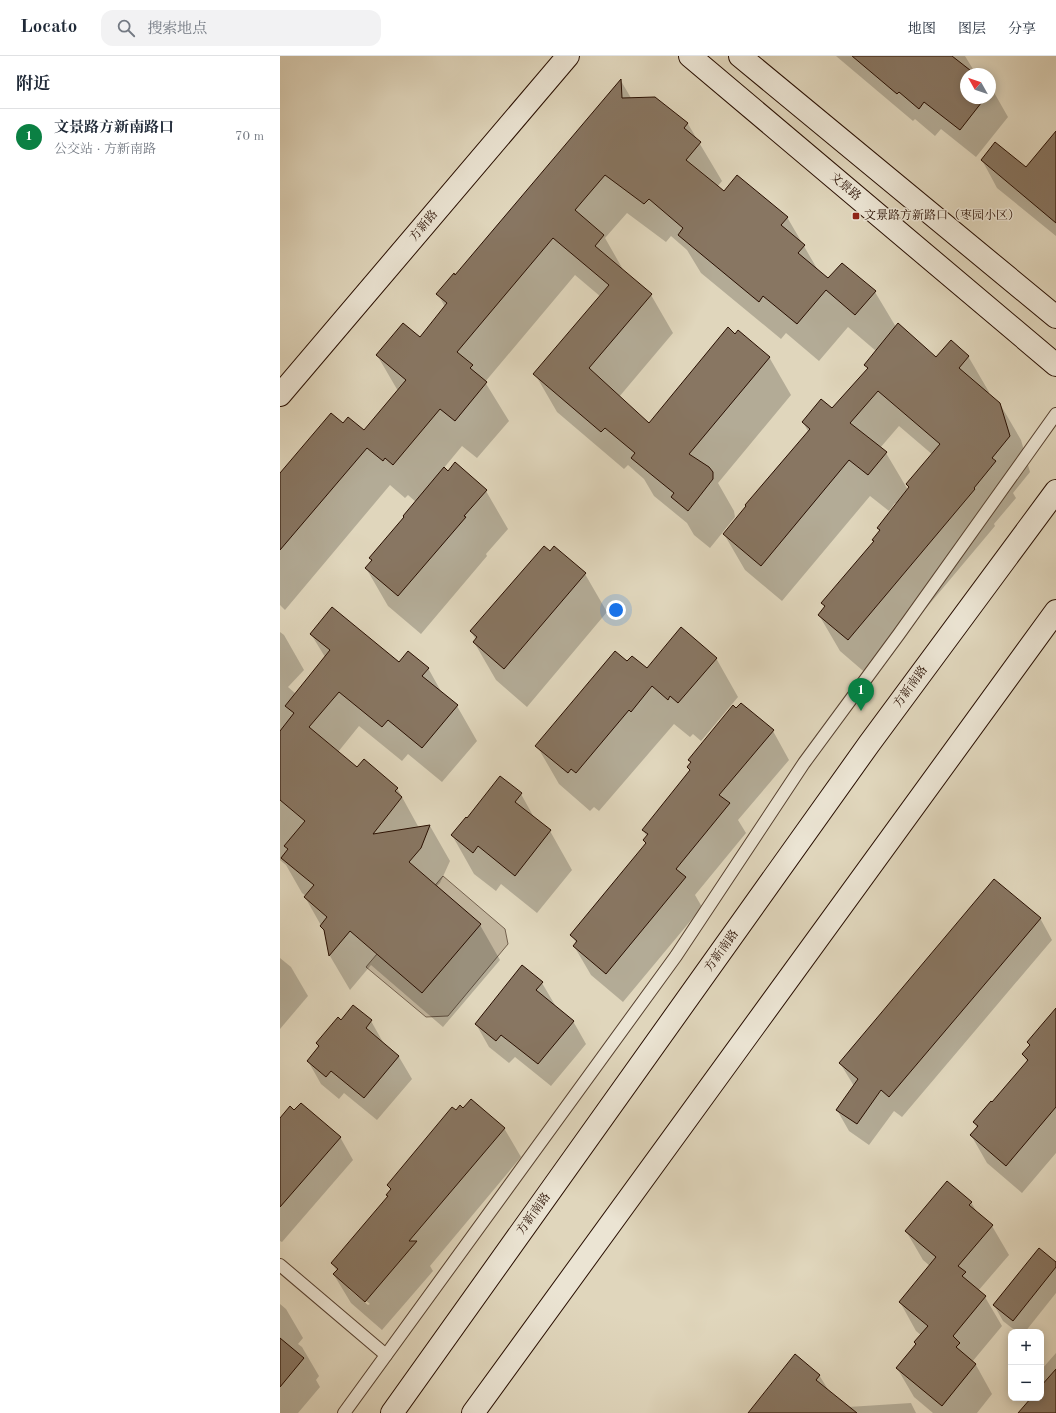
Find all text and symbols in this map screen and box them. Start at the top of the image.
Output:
search box [101,10,381,46]
icon: search [115,17,137,39]
text: Locato [20,18,77,37]
text: 搜索地点 [147,22,207,37]
text: 地图 [908,22,936,36]
text: 图层 [958,22,986,36]
text: 分享 [1008,22,1036,36]
north arrow [960,68,996,104]
text: 附近 [16,76,50,93]
text: 文景路方新南路口 [54,121,174,136]
text: 1 [25,130,33,143]
text: 70 m [235,130,264,143]
text: 公交站 · 方新南路 [54,143,156,156]
street label: 文景路 [827,169,864,203]
street label: 方新路 [406,207,440,244]
place label: 文景路方新路口（枣园小区） [864,208,1020,222]
marker: 文景路方新路口（枣园小区） [851,211,861,221]
your location [606,600,626,620]
street label: 方新南路 [890,663,930,710]
pin: 1 [848,678,874,711]
street label: 方新南路 [701,927,741,974]
street label: 方新南路 [513,1190,553,1237]
map controls [1008,1329,1044,1401]
button: + [1008,1329,1044,1365]
button: − [1008,1365,1044,1401]

